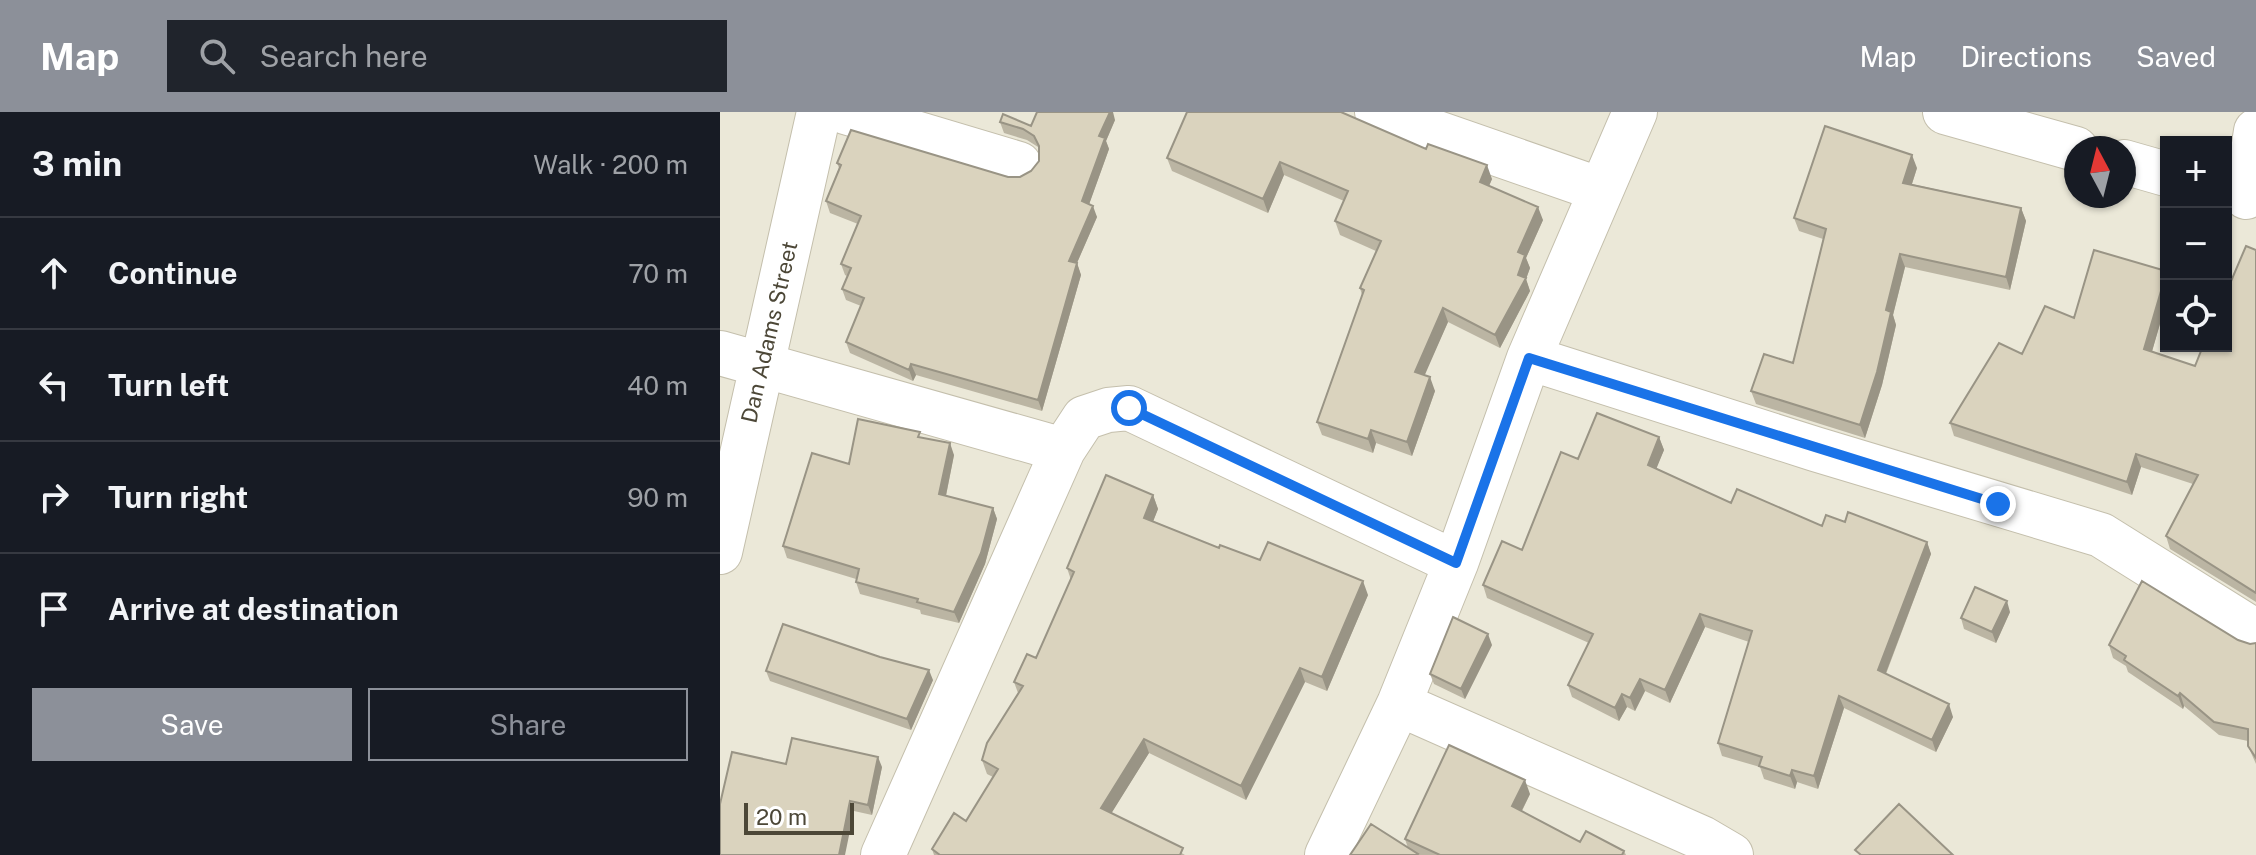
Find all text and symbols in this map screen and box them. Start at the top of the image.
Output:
search box [167,20,727,92]
text: Map [40,34,119,79]
icon: search [195,34,239,78]
text: Search here [259,38,428,74]
text: Map [1860,40,1916,73]
text: Directions [1960,40,2092,73]
text: Saved [2136,40,2216,73]
north arrow [2064,136,2136,208]
map controls [2160,136,2232,352]
button: + [2160,136,2232,208]
text: 3 min [32,144,122,184]
text: Walk · 200 m [533,149,688,180]
button: − [2160,208,2232,280]
street label: Dan Adams Street [735,239,803,425]
icon: ahead [32,251,76,295]
text: Continue [108,255,238,291]
text: 70 m [628,258,688,289]
button: locate [2160,280,2232,352]
icon: left [32,363,76,407]
text: Turn left [108,367,229,403]
text: 40 m [627,370,688,401]
route start [1111,390,1147,426]
icon: right [32,475,76,519]
text: Turn right [108,479,248,515]
text: 90 m [627,482,688,513]
route end [1980,486,2016,522]
icon: arrive [32,587,76,631]
text: Arrive at destination [108,591,399,627]
button: Save [32,688,352,761]
button: Share [368,688,688,761]
scale bar [744,799,854,835]
text: 20 m [756,804,807,830]

